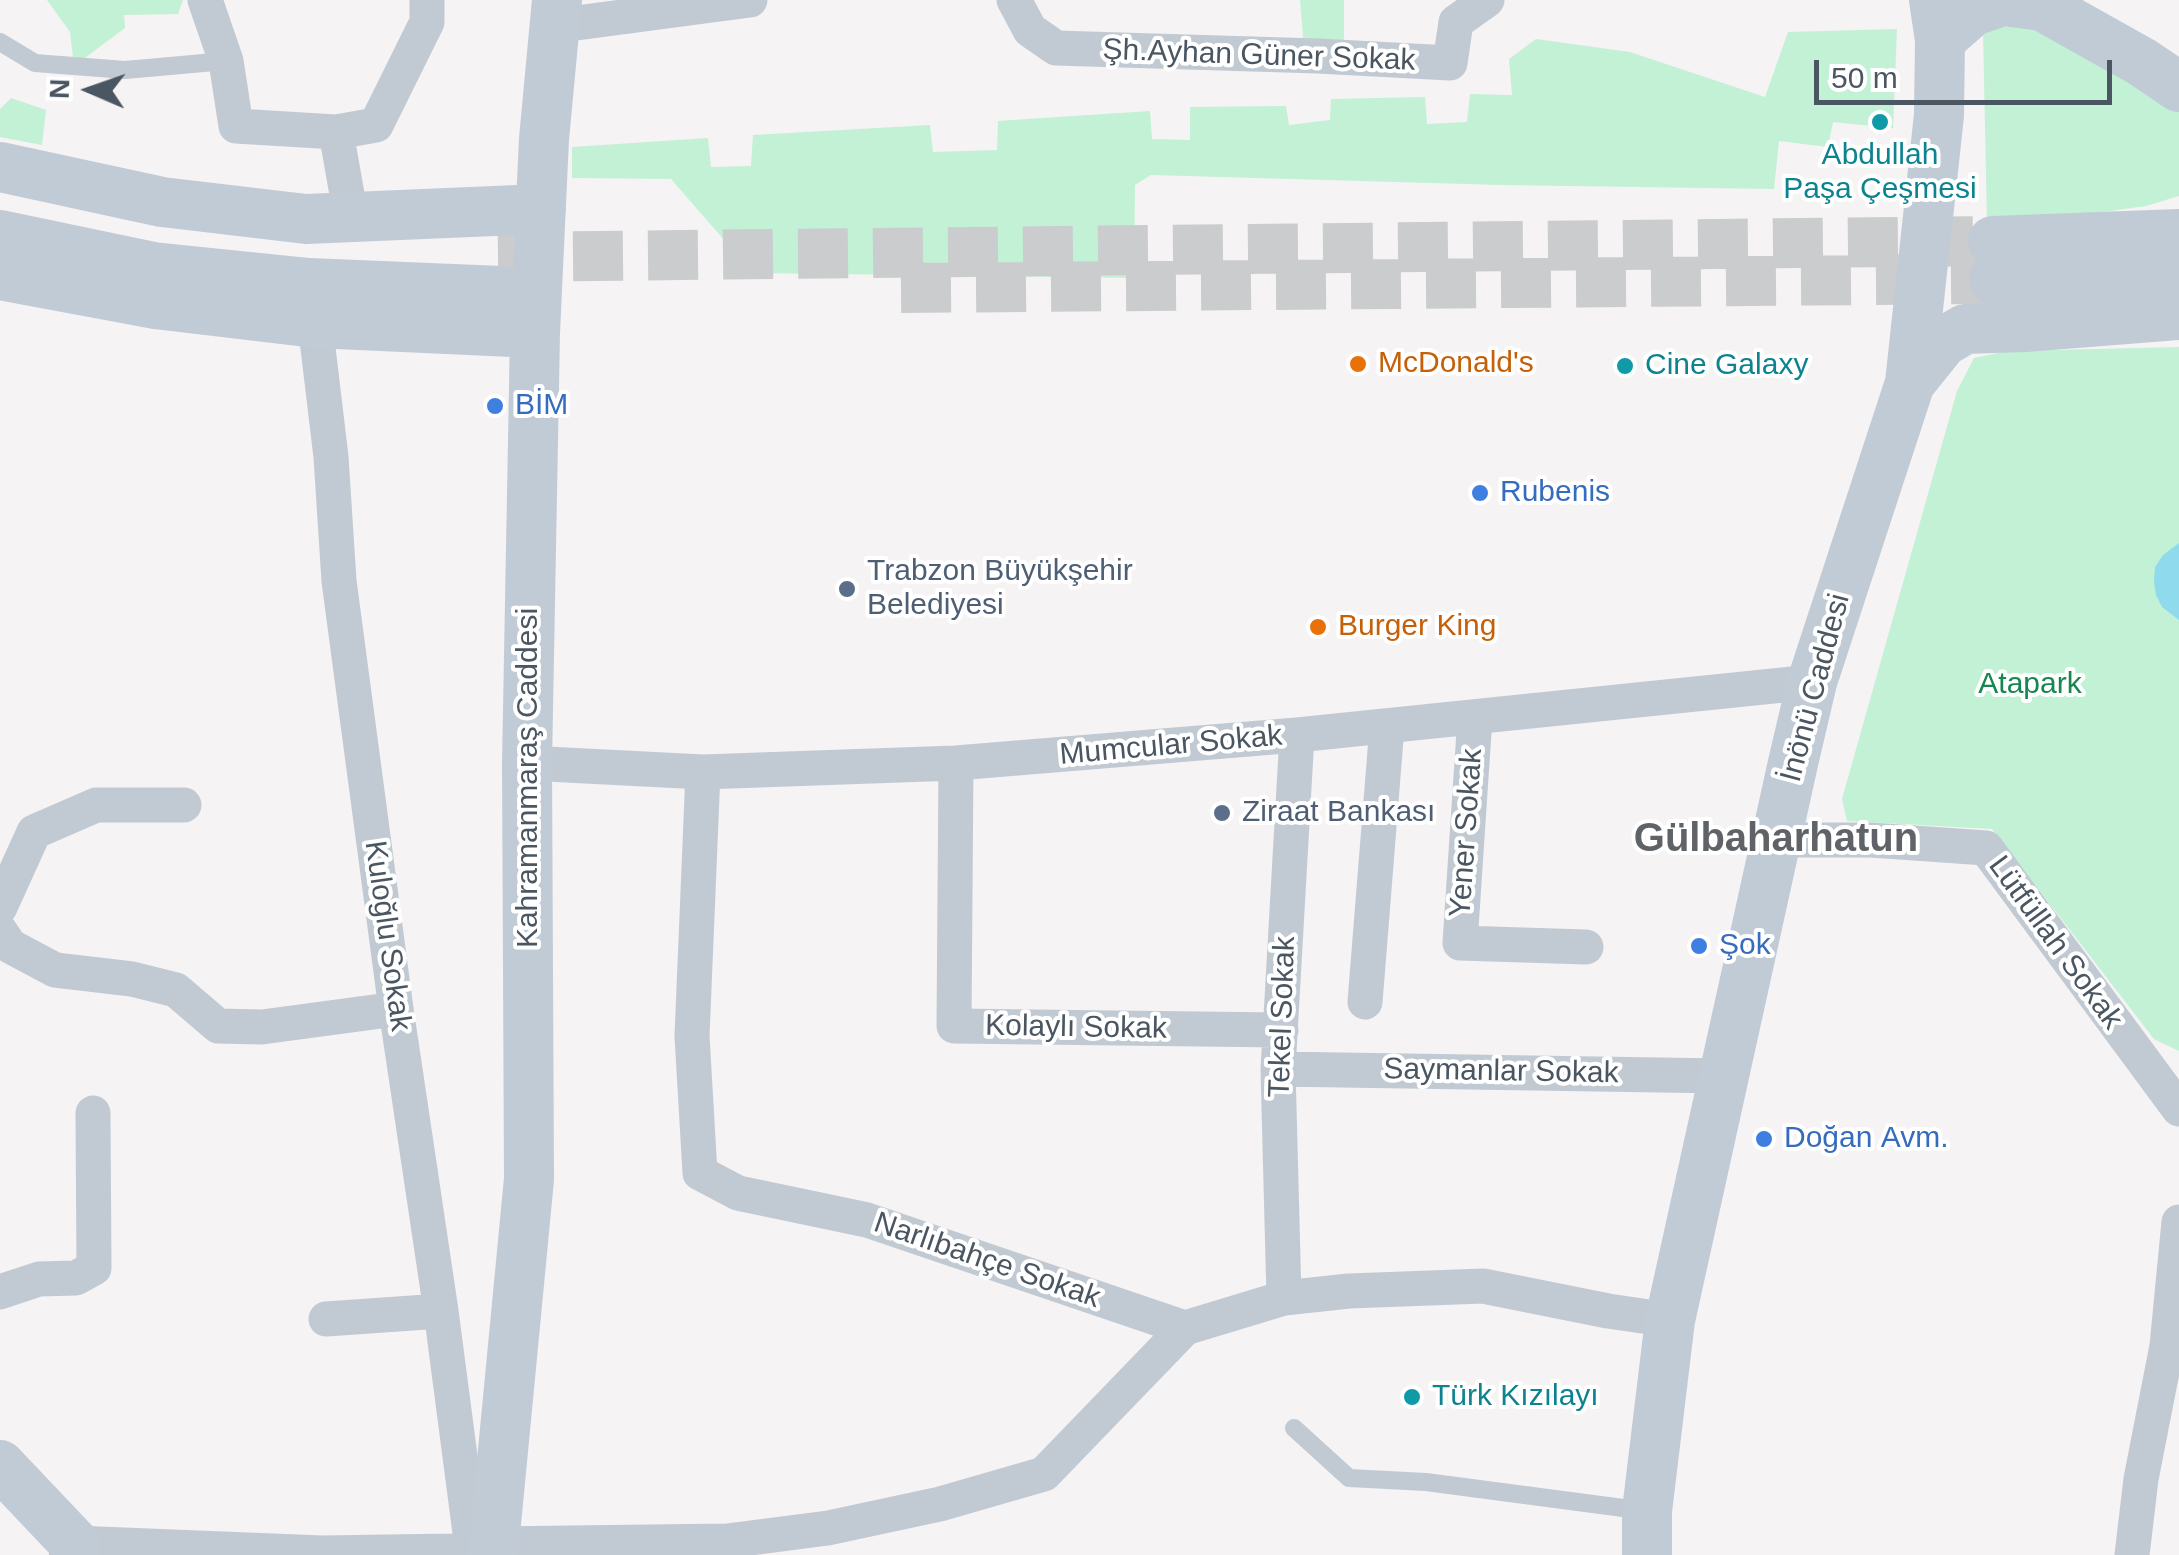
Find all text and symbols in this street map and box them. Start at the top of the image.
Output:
street label: Şh.Ayhan Güner Sokak [1102,33,1416,79]
north arrow [40,40,140,140]
scale bar [1819,40,2116,102]
text: 50 m [1831,61,1898,94]
text: N [44,78,75,100]
marker: Abdullah Paşa Çeşmesi [1869,111,1891,133]
place label: Abdullah Paşa Çeşmesi [1783,138,1977,208]
place label: McDonald's [1378,346,1534,382]
place label: Cine Galaxy [1645,348,1808,384]
marker: McDonald's [1347,353,1369,375]
marker: Cine Galaxy [1614,355,1636,377]
place label: BİM [515,388,568,424]
marker: BİM [484,395,506,417]
place label: Rubenis [1500,475,1610,511]
marker: Rubenis [1469,482,1491,504]
place label: Trabzon Büyükşehir Belediyesi [867,554,1133,624]
marker: Trabzon Büyükşehir Belediyesi [836,578,858,600]
street label: İnönü Caddesi [1774,590,1858,786]
street label: Kahramanmaraş Caddesi [511,608,547,948]
place label: Burger King [1338,609,1496,645]
marker: Burger King [1307,616,1329,638]
park label: Atapark [1978,667,2082,703]
street label: Mumcular Sokak [1058,718,1284,774]
street label: Yener Sokak [1443,747,1491,919]
place label: Ziraat Bankası [1242,795,1435,831]
marker: Ziraat Bankası [1211,802,1233,824]
district label: Gülbaharhatun [1634,816,1918,864]
street label: Kuloğlu Sokak [356,839,418,1033]
street label: Lütfüllah Sokak [1980,849,2130,1037]
place label: Şok [1719,928,1771,964]
marker: Şok [1688,935,1710,957]
street label: Tekel Sokak [1262,936,1304,1098]
street label: Kolaylı Sokak [985,1008,1167,1048]
street label: Saymanlar Sokak [1383,1052,1619,1092]
place label: Doğan Avm. [1784,1121,1949,1157]
marker: Doğan Avm. [1753,1128,1775,1150]
street label: Narlıbahçe Sokak [869,1205,1105,1317]
place label: Türk Kızılayı [1432,1379,1599,1415]
marker: Türk Kızılayı [1401,1386,1423,1408]

